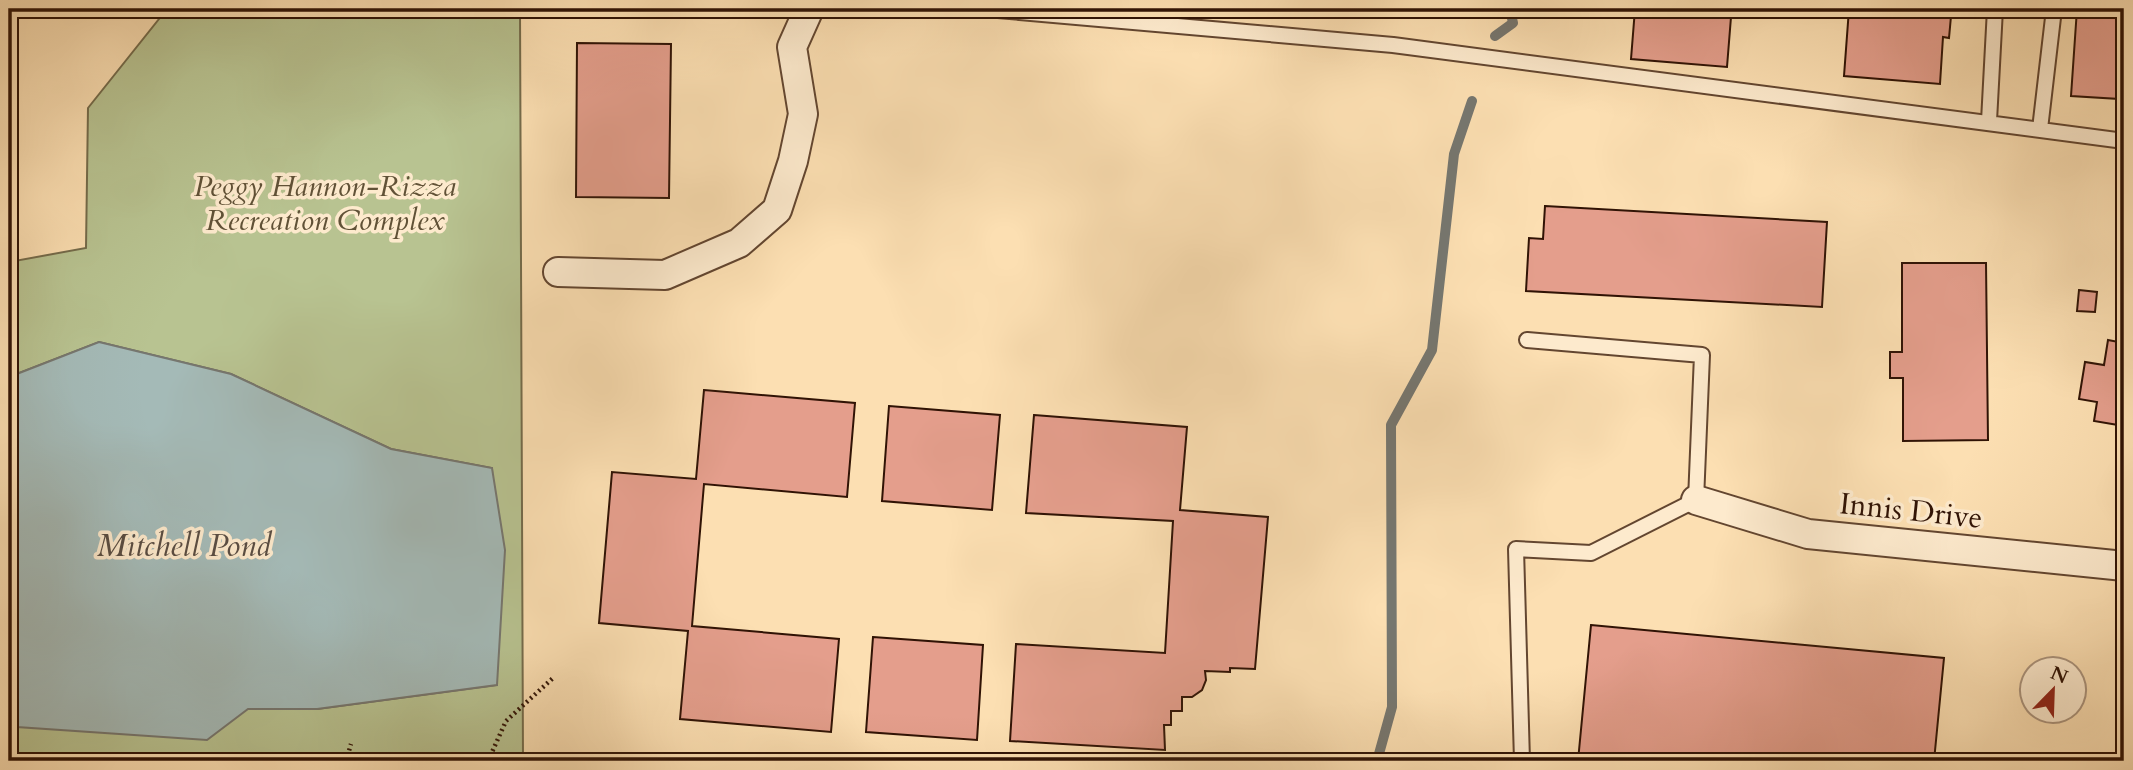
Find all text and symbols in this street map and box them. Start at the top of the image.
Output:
park label: Peggy Hannon-Rizza Recreation Complex [194,166,456,241]
street label: Innis Drive [1838,483,1984,539]
water label: Mitchell Pond [97,524,273,568]
north arrow [2018,654,2088,724]
text: N [2047,660,2072,691]

